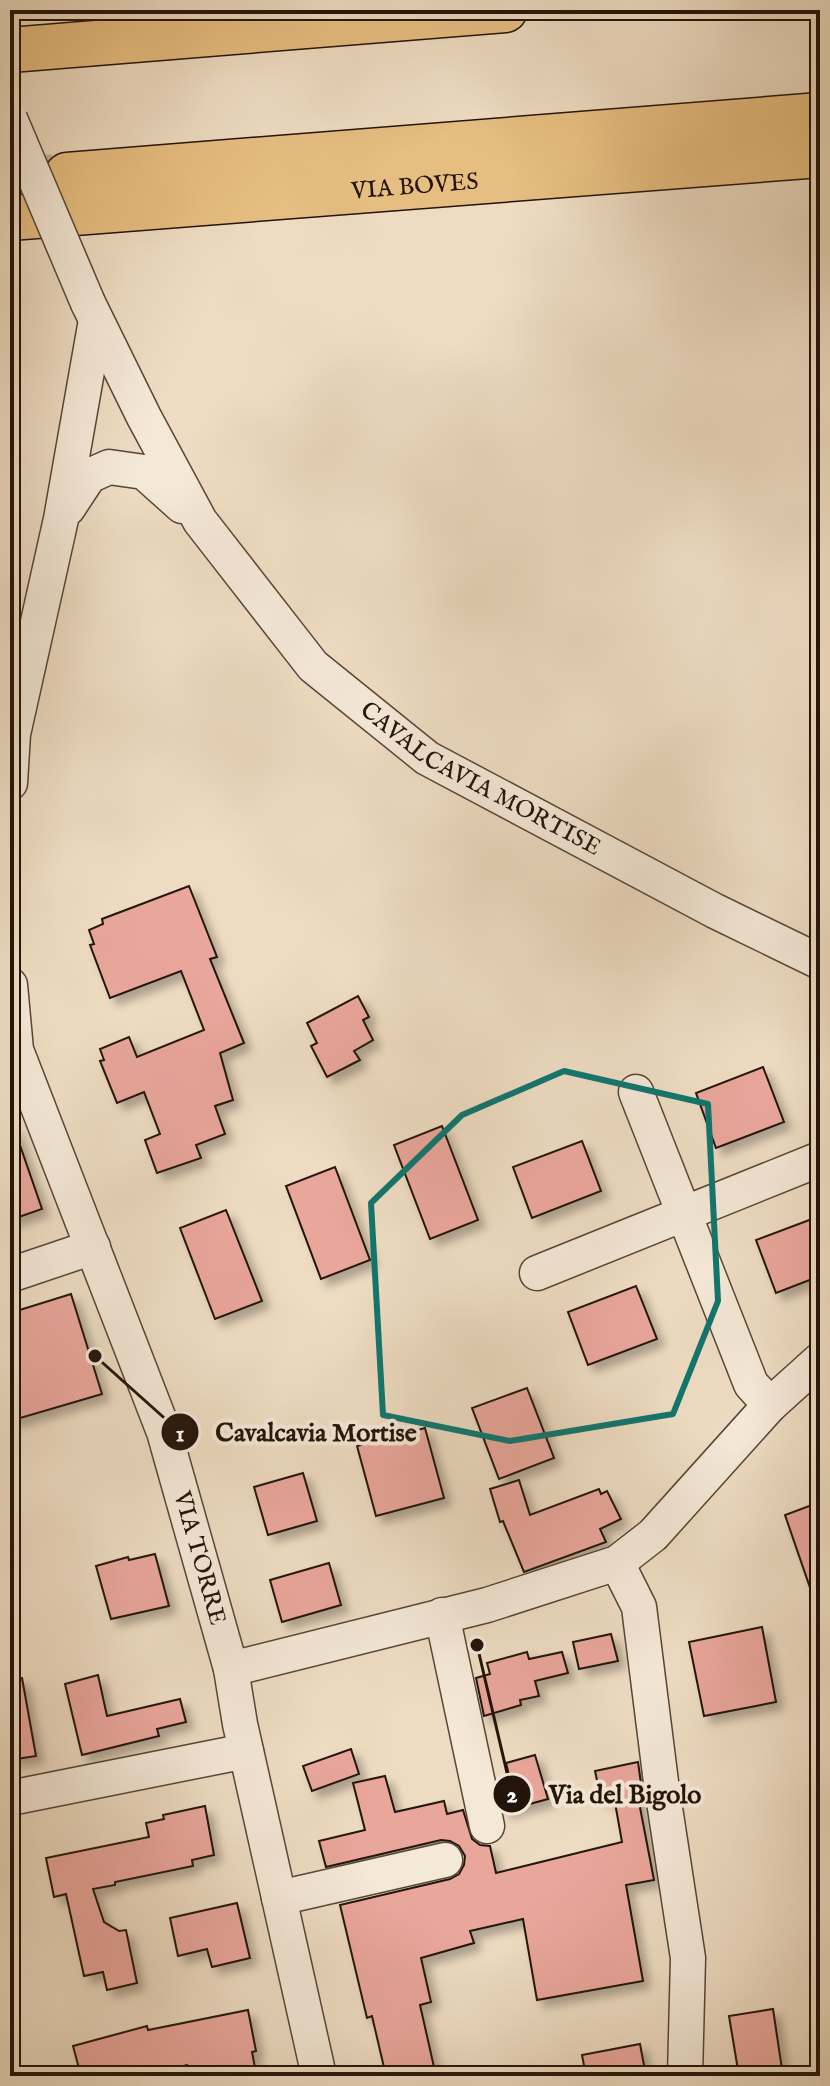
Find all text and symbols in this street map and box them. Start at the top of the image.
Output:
street label: VIA BOVES [349,166,480,207]
street label: CAVALCAVIA MORTISE [354,695,606,863]
callout: Cavalcavia Mortise [160,1407,433,1457]
text: Cavalcavia Mortise [215,1417,417,1450]
text: 1 [176,1419,185,1450]
street label: VIA TORRE [166,1487,233,1628]
callout: Via del Bigolo [492,1769,717,1819]
text: Via del Bigolo [548,1779,701,1812]
text: 2 [506,1780,518,1811]

